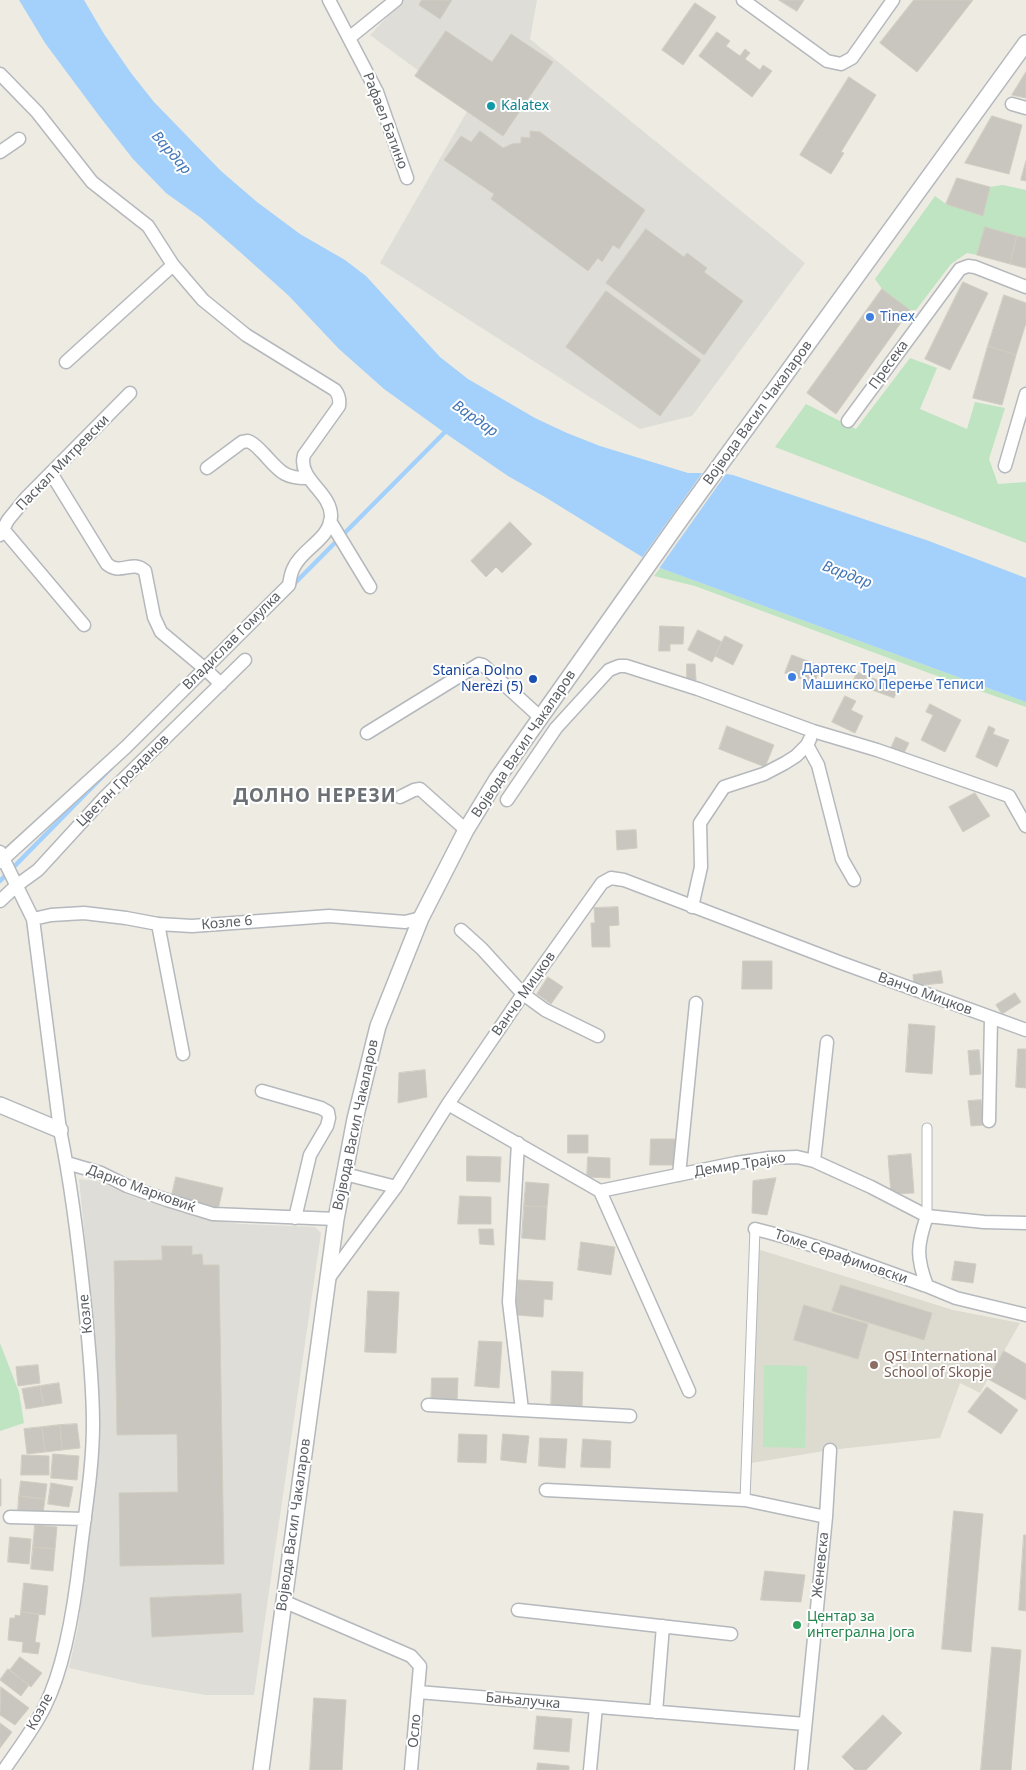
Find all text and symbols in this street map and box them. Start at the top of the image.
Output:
street label: Рафаел Батино [359,70,411,172]
place label: Kalatex [501,98,549,114]
marker: Kalatex [485,100,497,112]
water label: Вардар [147,128,195,178]
place label: Tinex [880,309,915,325]
marker: Tinex [864,311,876,323]
street label: Пресека [866,337,912,393]
street label: Војвода Васил Чакаларов [700,338,816,488]
water label: Вардар [449,397,501,441]
street label: Паскал Митревски [13,412,113,514]
water label: Вардар [820,557,874,593]
street label: Владислав Гомулка [179,588,285,694]
place label: Дартекс Трејд Машинско Перење Теписи [802,661,984,694]
place label: Stanica Dolno Nerezi (5) [433,663,523,696]
street label: Војвода Васил Чакаларов [468,667,580,821]
marker: Дартекс Трејд Машинско Перење Теписи [786,671,798,683]
marker: Stanica Dolno Nerezi (5) [527,673,539,685]
street label: Цветан Грозданов [73,731,173,831]
district label: ДОЛНО НЕРЕЗИ [232,786,398,808]
street label: Козле 6 [201,912,253,934]
street label: Ванчо Мицков [489,949,559,1039]
street label: Ванчо Мицков [876,969,974,1019]
street label: Војвода Васил Чакаларов [330,1038,382,1212]
street label: Демир Трајко [693,1149,787,1181]
street label: Дарко Марковиќ [85,1162,197,1216]
street label: Томе Серафимовски [772,1226,910,1288]
street label: Козле [76,1293,96,1335]
place label: QSI International School of Skopje [884,1349,997,1381]
marker: QSI International School of Skopje [868,1359,880,1371]
street label: Војвода Васил Чакаларов [274,1438,314,1612]
street label: Женевска [809,1531,833,1599]
place label: Центар за интегрална јога [807,1609,915,1641]
marker: Центар за интегрална јога [791,1619,803,1631]
street label: Бањалучка [485,1689,561,1713]
street label: Козле [23,1691,57,1733]
street label: Осло [405,1713,425,1749]

